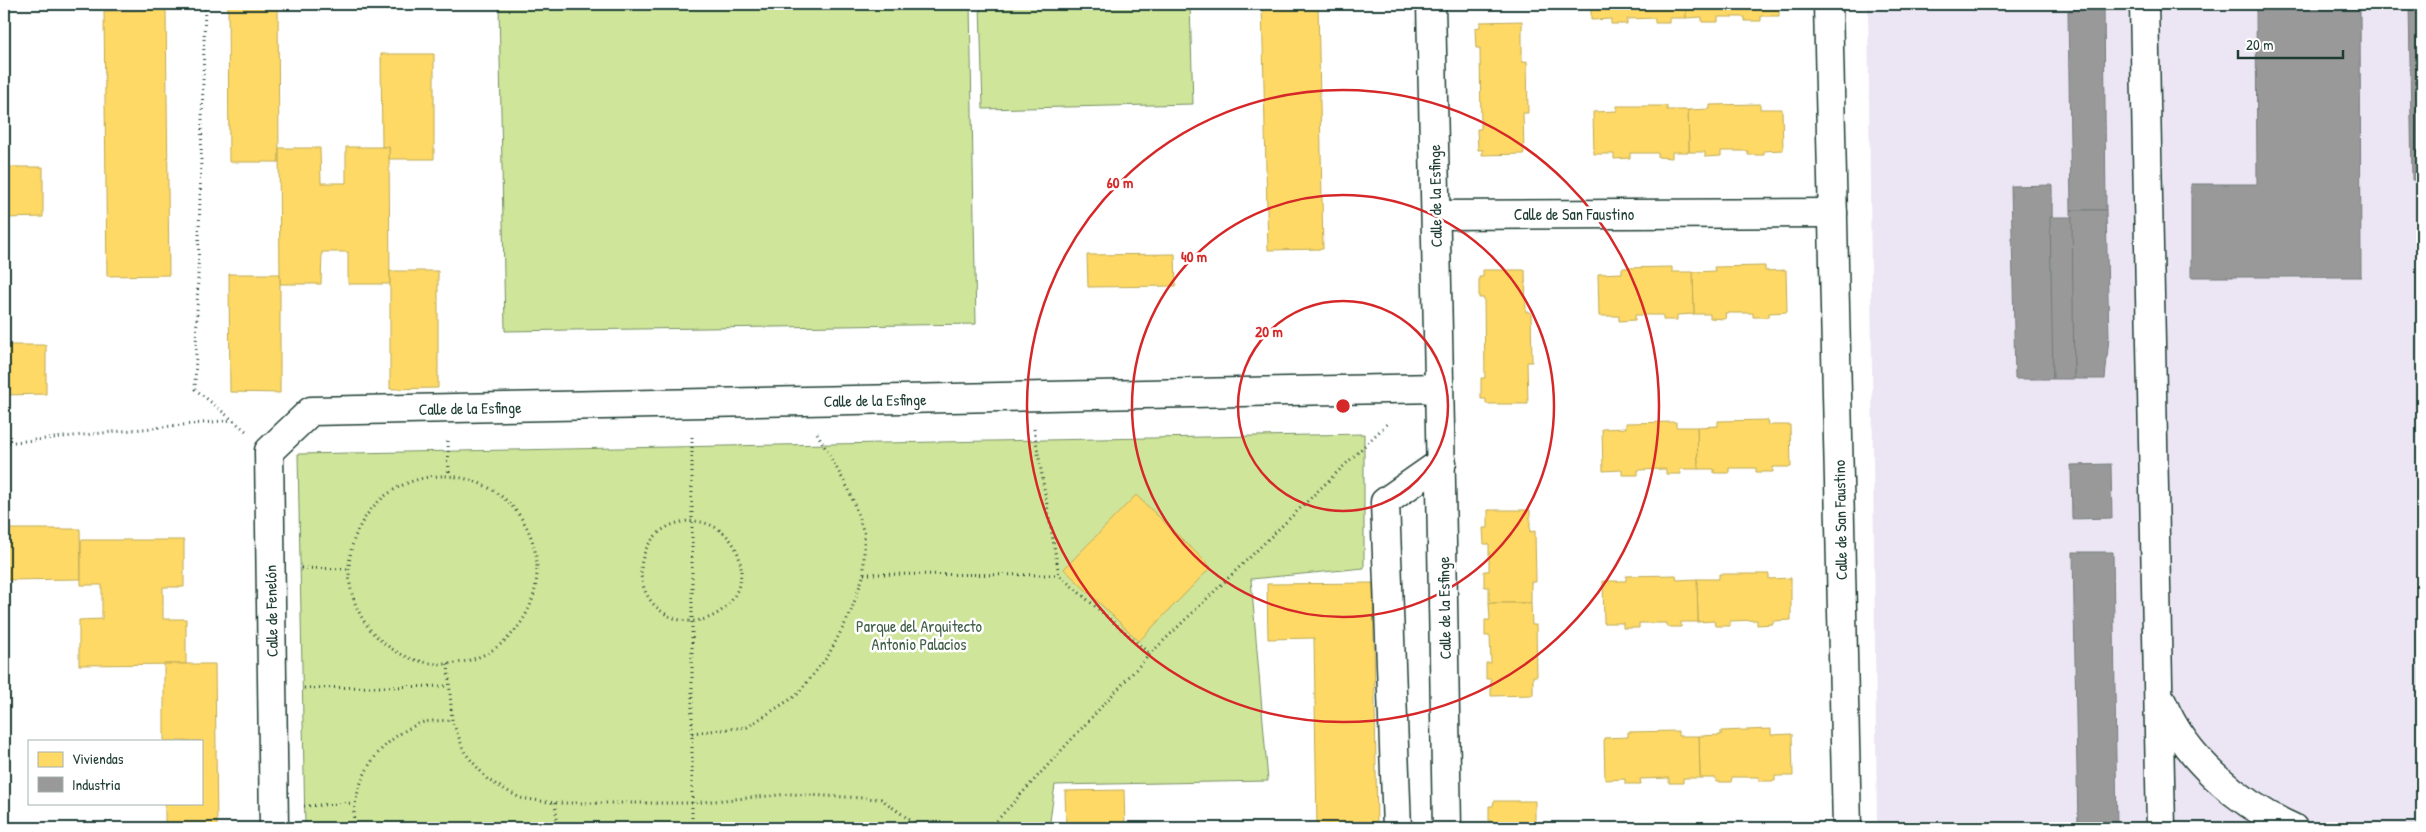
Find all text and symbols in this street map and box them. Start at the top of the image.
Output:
scale bar [2238,28,2344,60]
text: 20 m [2246,34,2273,55]
street label: Calle de la Esfinge [1423,144,1447,248]
text: 60 m [1107,172,1133,193]
street label: Calle de San Faustino [1514,203,1635,225]
text: 40 m [1181,246,1207,267]
text: 20 m [1255,321,1283,342]
street label: Calle de la Esfinge [823,388,927,412]
street label: Calle de la Esfinge [418,396,522,420]
centre of rings [1334,397,1352,415]
street label: Calle de San Faustino [1828,459,1852,580]
street label: Calle de la Esfinge [1432,556,1456,660]
street label: Calle de Fenelón [259,565,283,657]
park label: Parque del Arquitecto Antonio Palacios [856,615,983,655]
legend [28,740,202,804]
text: Viviendas [72,748,124,769]
text: Industria [72,774,120,795]

